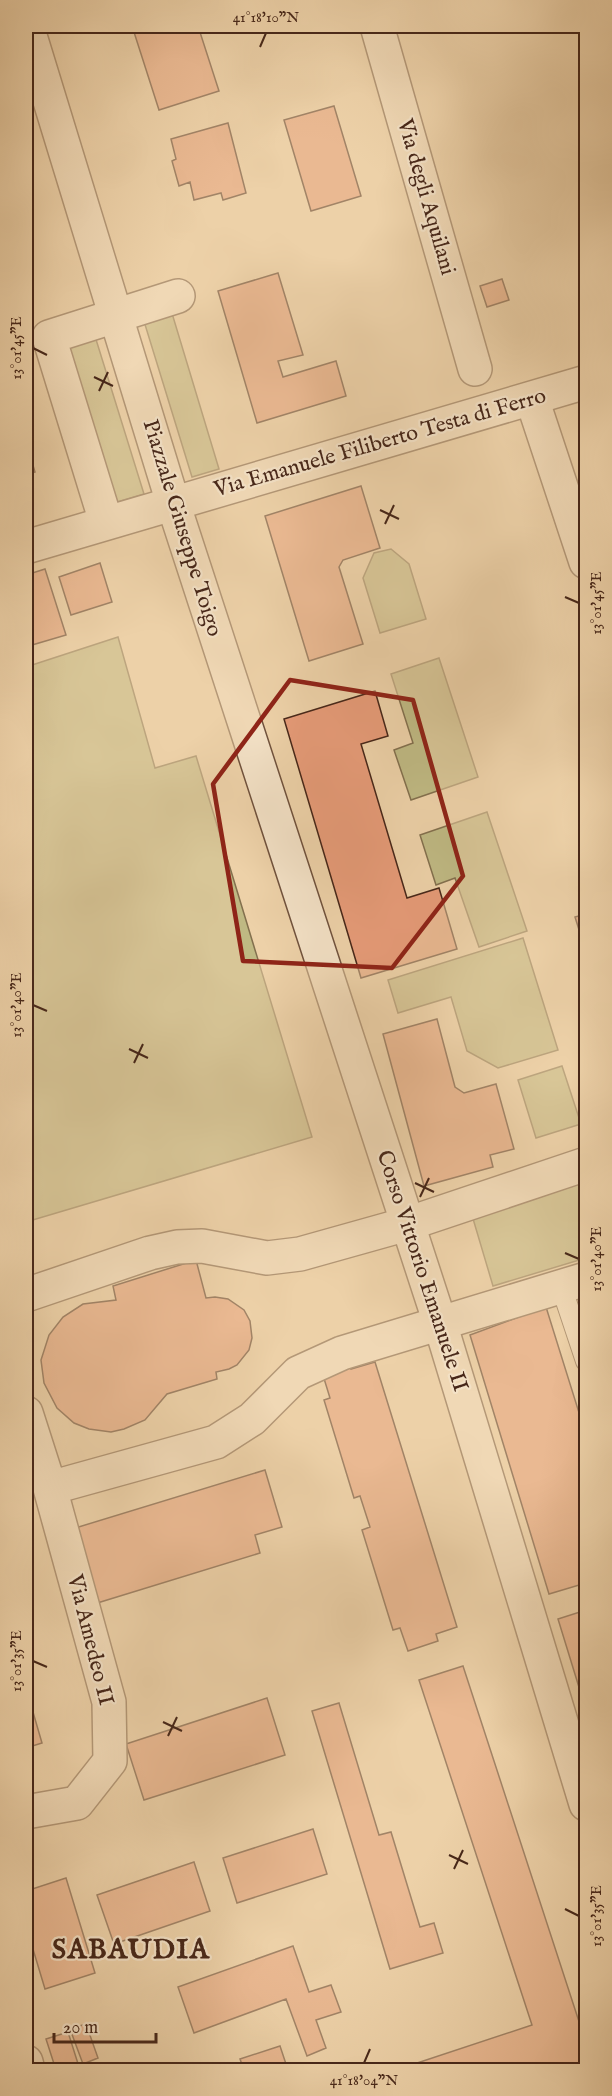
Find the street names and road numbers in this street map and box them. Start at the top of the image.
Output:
street label: Via degli Aquilani [390,115,462,278]
street label: Via Emanuele Filiberto Testa di Ferro [210,382,549,504]
street label: Piazzale Giuseppe Toigo [136,416,228,640]
street label: Corso Vittorio Emanuele II [370,1147,474,1395]
street label: Via Amedeo II [60,1571,120,1708]

